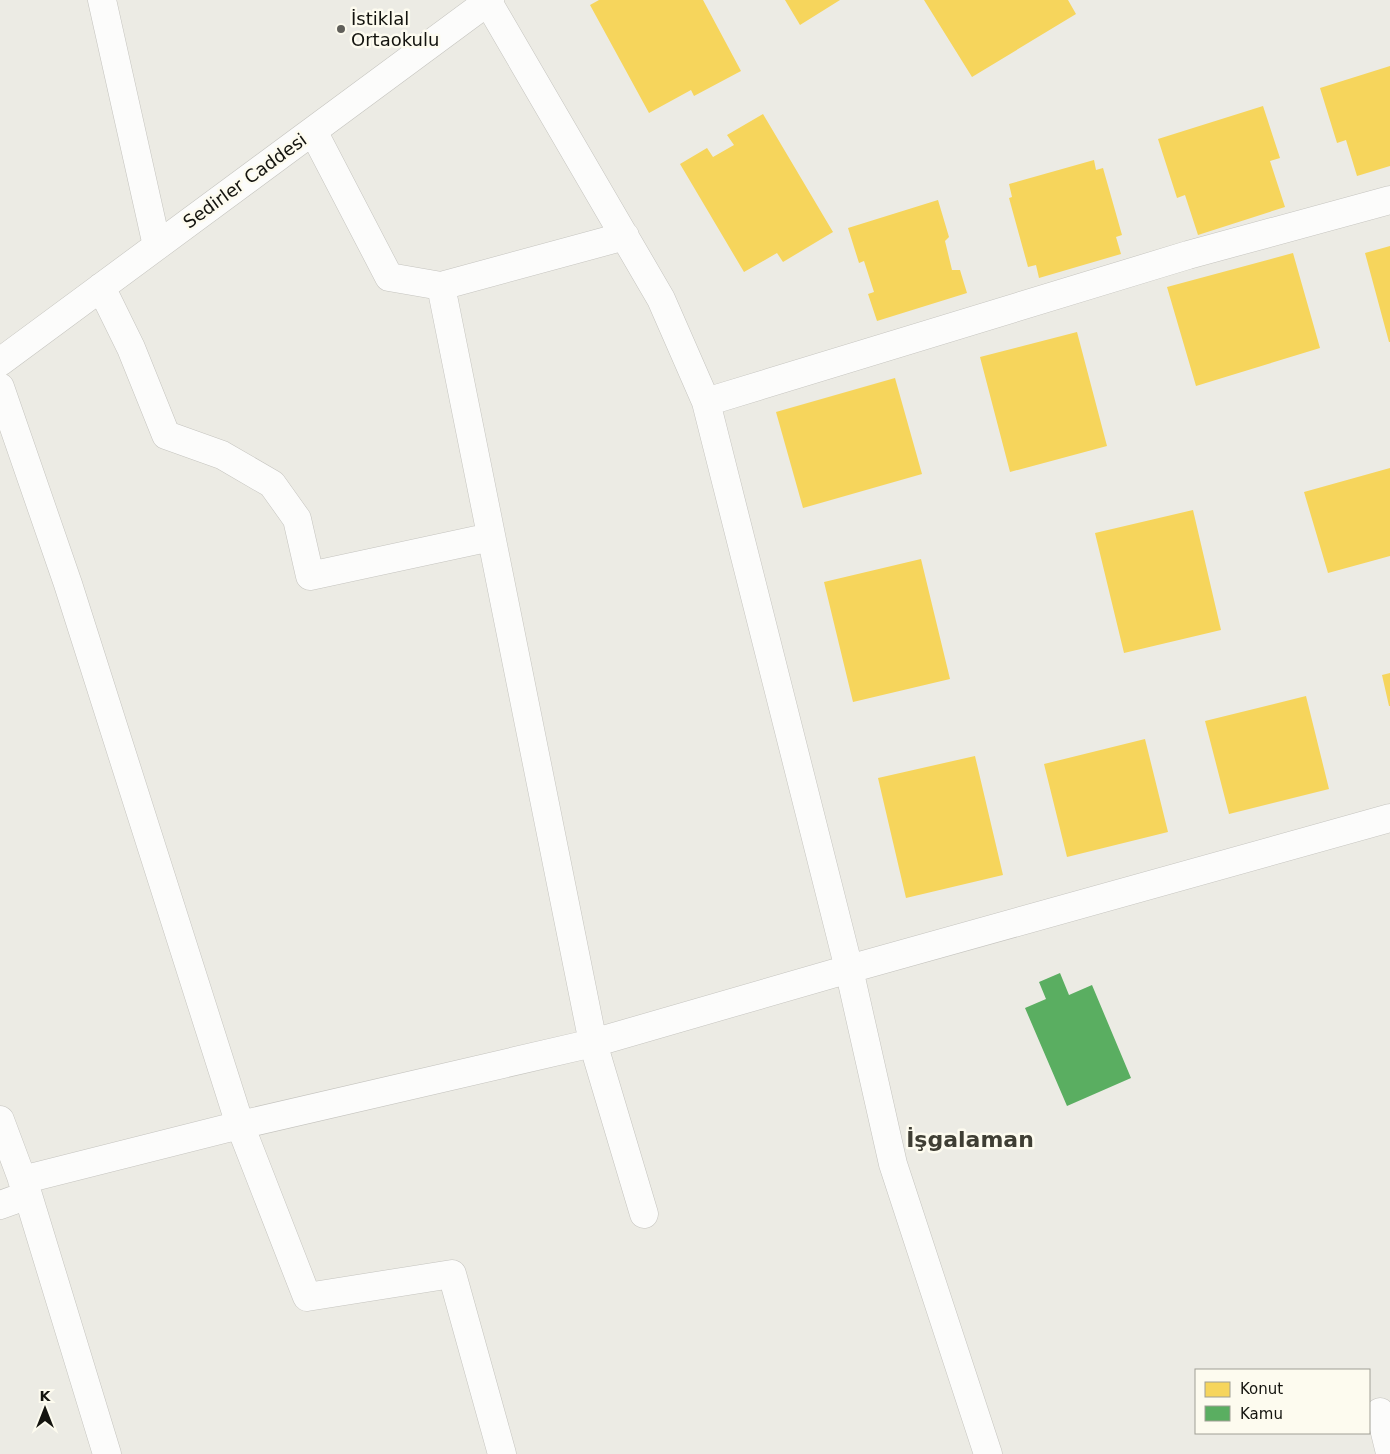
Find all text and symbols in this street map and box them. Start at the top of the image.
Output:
place label: İstiklal Ortaokulu [351,8,439,50]
marker: İstiklal Ortaokulu [335,23,347,35]
street label: Sedirler Caddesi [179,129,311,232]
district label: İşgalaman [906,1127,1034,1152]
legend [1195,1369,1370,1434]
text: Konut [1240,1380,1283,1398]
north arrow [20,1384,70,1434]
text: K [40,1388,52,1404]
text: Kamu [1240,1405,1283,1423]

